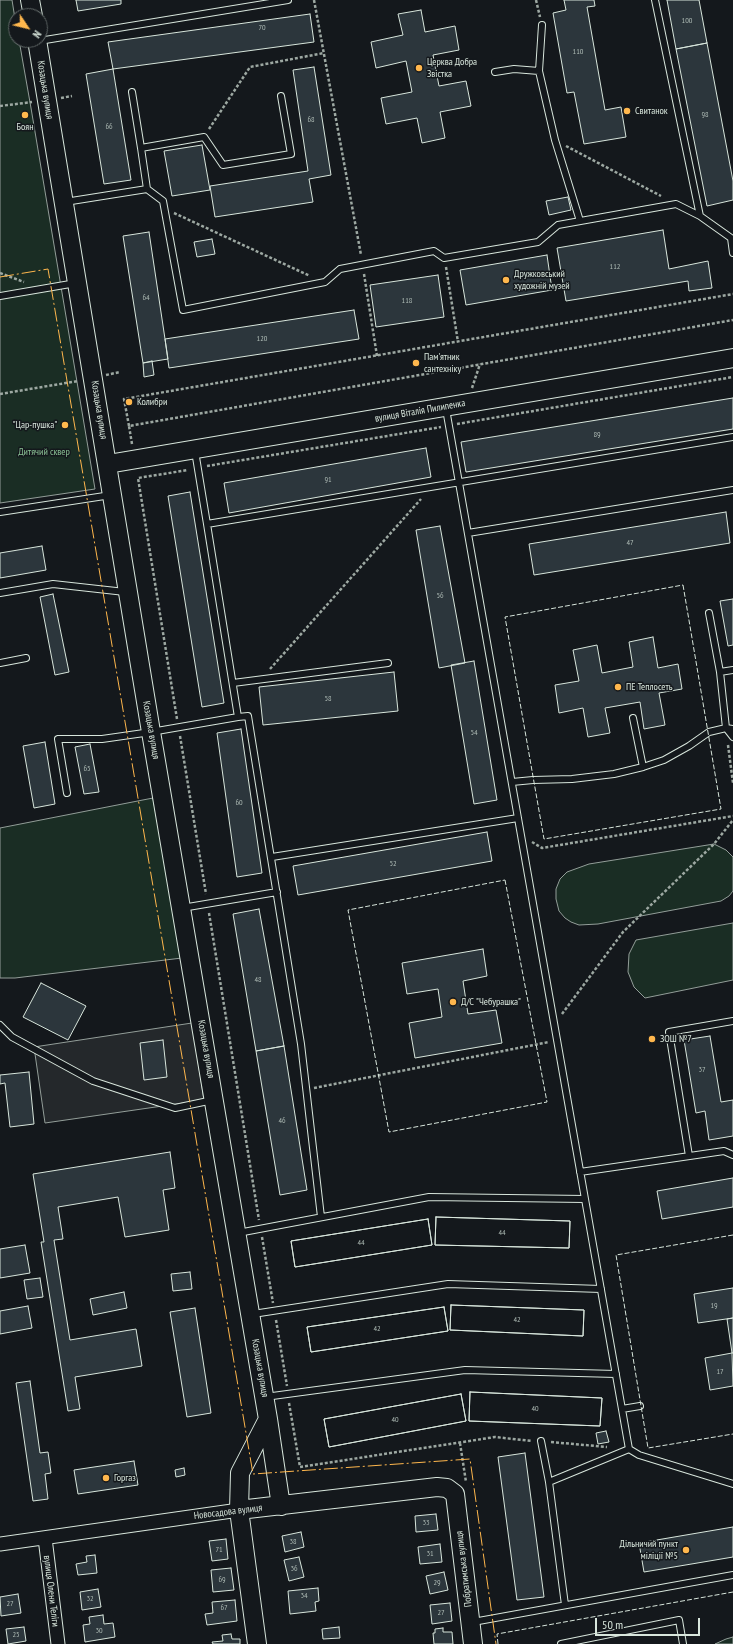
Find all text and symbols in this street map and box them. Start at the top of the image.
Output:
north arrow [8,8,48,48]
house number: 100 [682,16,692,26]
house number: 70 [258,23,266,33]
text: N [30,28,44,41]
house number: 110 [573,47,583,57]
place label: Церква Добра Звістка [427,56,477,80]
street label: Козацька вулиця [34,60,56,120]
marker: Церква Добра Звістка [414,63,424,73]
place label: Свитанок [635,105,668,117]
marker: Свитанок [622,106,632,116]
marker: Боян [20,110,30,120]
house number: 98 [701,110,709,120]
house number: 68 [307,115,315,125]
place label: Боян [17,121,33,133]
house number: 66 [105,122,113,132]
house number: 112 [610,262,620,272]
place label: Дружковський художній музей [514,268,570,292]
marker: Дружковський художній музей [501,275,511,285]
house number: 64 [142,293,150,303]
house number: 118 [402,296,412,306]
house number: 120 [257,334,267,344]
place label: Пам'ятник сантехніку [424,351,461,374]
marker: Пам'ятник сантехніку [411,358,421,368]
street label: Козацька вулиця [88,380,110,440]
place label: Колибри [137,396,167,408]
marker: Колибри [124,397,134,407]
street label: вулиця Віталія Пилипенка [374,397,466,425]
place label: "Цар-пушка" [13,419,57,431]
marker: "Цар-пушка" [60,420,70,430]
house number: 89 [593,430,601,440]
park label: Дитячий сквер [18,446,70,458]
house number: 91 [324,475,332,485]
house number: 47 [626,538,634,548]
house number: 56 [436,591,444,601]
place label: ПЕ Теплосеть [626,681,672,693]
marker: ПЕ Теплосеть [613,682,623,692]
house number: 58 [324,694,332,704]
street label: Козацька вулиця [140,700,162,760]
house number: 54 [470,728,478,738]
house number: 65 [83,764,91,774]
house number: 60 [235,798,243,808]
house number: 52 [389,859,397,869]
house number: 48 [254,975,262,985]
place label: Д/С "Чебурашка" [461,996,521,1008]
marker: Д/С "Чебурашка" [448,997,458,1007]
street label: Козацька вулиця [195,1019,217,1079]
place label: ЗОШ №7 [660,1033,692,1045]
marker: ЗОШ №7 [647,1034,657,1044]
house number: 37 [698,1065,706,1075]
house number: 46 [278,1116,286,1126]
house number: 44 [498,1228,506,1238]
house number: 44 [357,1238,365,1248]
house number: 19 [710,1301,718,1311]
house number: 42 [513,1315,521,1325]
house number: 42 [373,1324,381,1334]
street label: Козацька вулиця [249,1338,271,1398]
house number: 17 [716,1367,724,1377]
house number: 40 [531,1404,539,1414]
house number: 40 [391,1415,399,1425]
place label: Горгаз [114,1472,136,1484]
marker: Горгаз [101,1473,111,1483]
street label: Новосадова вулиця [193,1502,263,1522]
house number: 33 [422,1518,430,1528]
street label: Побратимська вулиця [453,1530,475,1608]
house number: 38 [289,1537,297,1547]
place label: Дільничий пункт міліції №5 [620,1538,678,1562]
house number: 71 [215,1545,223,1555]
marker: Дільничий пункт міліції №5 [681,1545,691,1555]
house number: 31 [426,1549,434,1559]
street label: вулиця Олени Теліги [41,1555,61,1627]
house number: 36 [290,1564,298,1574]
house number: 69 [218,1575,226,1585]
house number: 29 [433,1578,441,1588]
house number: 34 [300,1591,308,1601]
house number: 32 [86,1594,94,1604]
house number: 27 [6,1599,14,1609]
house number: 67 [220,1603,228,1613]
house number: 27 [437,1608,445,1618]
scale bar [597,1610,702,1636]
text: 50 m [602,1617,623,1632]
house number: 30 [95,1626,103,1636]
house number: 25 [12,1630,20,1640]

